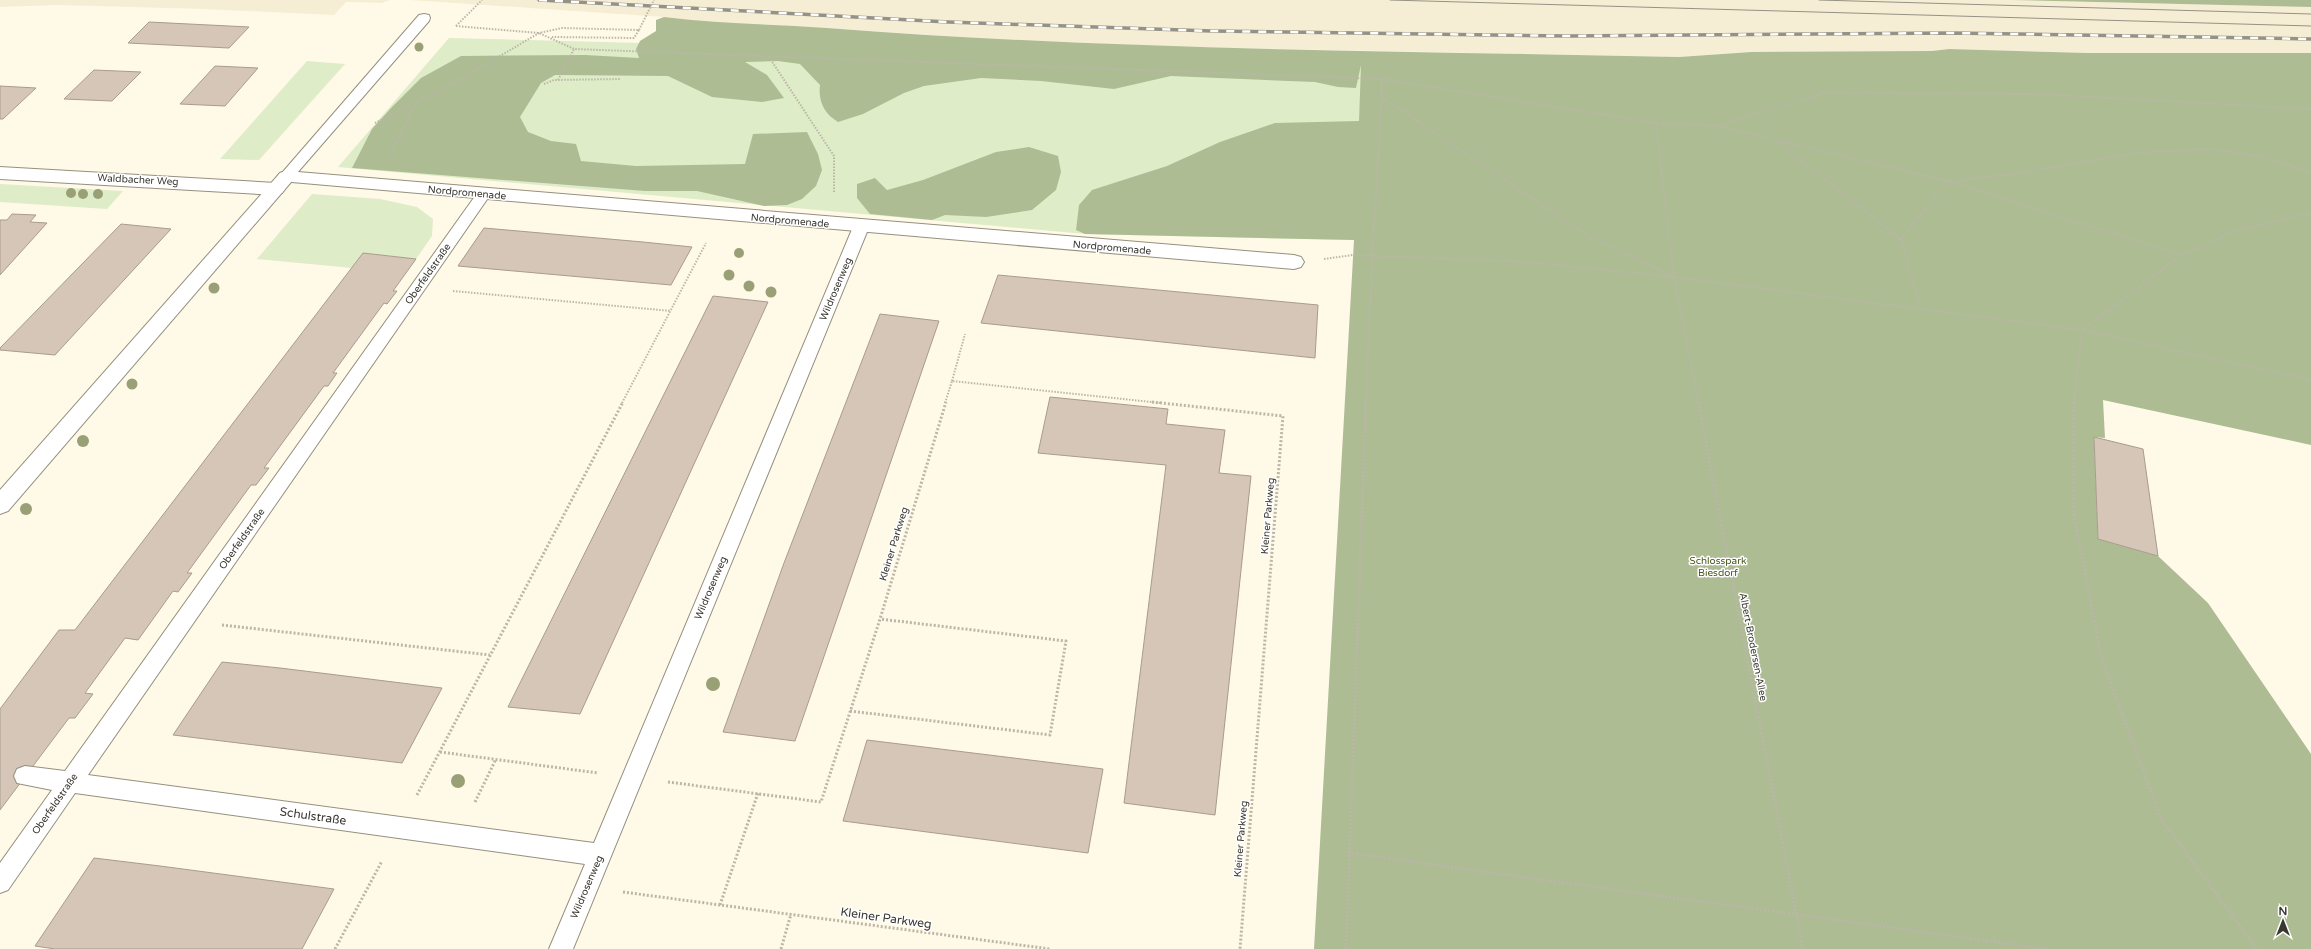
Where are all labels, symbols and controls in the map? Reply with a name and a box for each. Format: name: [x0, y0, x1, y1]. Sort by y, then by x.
street label: Waldbacher Weg: [97, 172, 179, 188]
street label: Nordpromenade: [427, 184, 507, 202]
street label: Nordpromenade: [750, 212, 830, 230]
street label: Nordpromenade: [1072, 239, 1152, 257]
street label: Oberfeldstraße: [403, 241, 454, 307]
street label: Wildrosenweg: [817, 256, 855, 322]
street label: Kleiner Parkweg: [1259, 477, 1277, 555]
street label: Oberfeldstraße: [217, 506, 268, 572]
street label: Kleiner Parkweg: [877, 506, 911, 582]
street label: Wildrosenweg: [692, 555, 730, 621]
park label: Schlosspark Biesdorf: [1690, 555, 1747, 579]
street label: Albert-Brodersen-Allee: [1737, 592, 1769, 703]
street label: Oberfeldstraße: [30, 771, 81, 837]
street label: Kleiner Parkweg: [1232, 800, 1250, 878]
street label: Schulstraße: [279, 804, 347, 828]
street label: Wildrosenweg: [568, 854, 606, 920]
north arrow: [2263, 901, 2303, 941]
street label: Kleiner Parkweg: [839, 905, 933, 931]
text: N: [2279, 905, 2287, 918]

